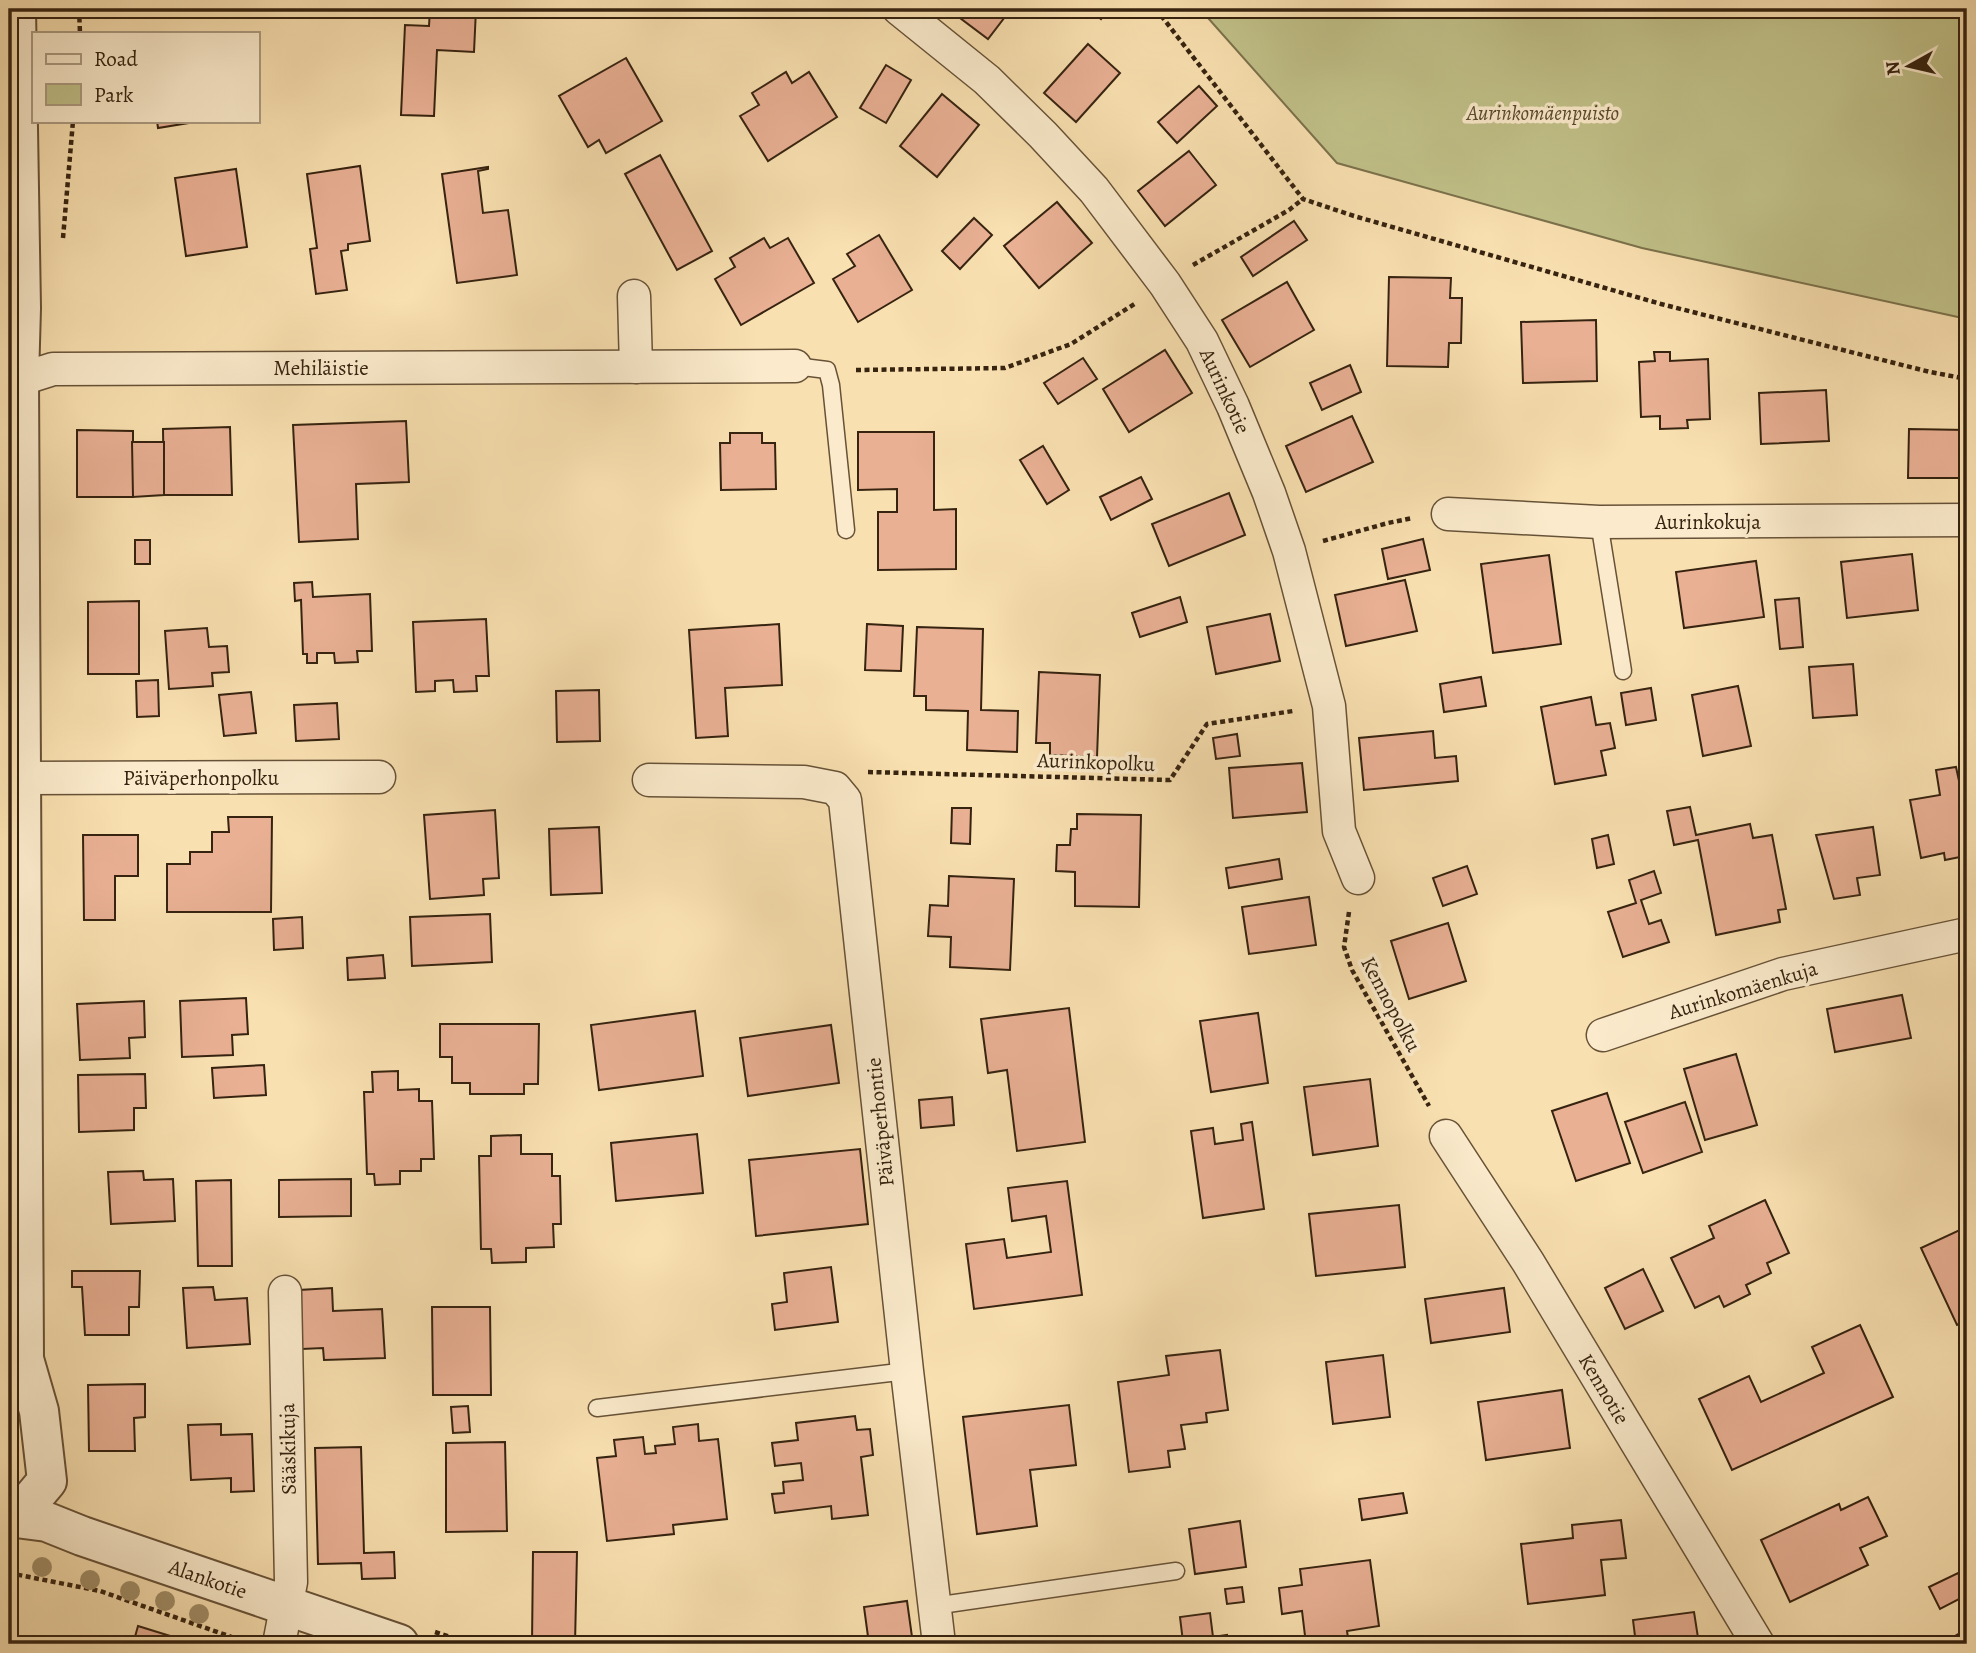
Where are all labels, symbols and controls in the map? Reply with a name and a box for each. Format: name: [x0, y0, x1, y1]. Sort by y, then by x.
legend: [32, 32, 259, 122]
north arrow: [1874, 32, 1944, 102]
text: Road: [94, 45, 138, 73]
text: N: [1879, 59, 1907, 77]
text: Park: [94, 81, 134, 109]
park label: Aurinkomäenpuisto: [1466, 99, 1619, 127]
street label: Aurinkotie: [1193, 343, 1257, 438]
street label: Mehiläistie: [273, 354, 369, 382]
street label: Aurinkokuja: [1654, 508, 1761, 536]
street label: Aurinkopolku: [1036, 746, 1156, 778]
street label: Päiväperhonpolku: [123, 764, 280, 792]
street label: Kennopolku: [1354, 952, 1428, 1057]
street label: Aurinkomäenkuja: [1664, 954, 1821, 1026]
street label: Päiväperhontie: [859, 1056, 901, 1188]
street label: Kennotie: [1572, 1348, 1636, 1430]
street label: Sääskikuja: [273, 1403, 303, 1495]
street label: Alankotie: [164, 1552, 251, 1605]

